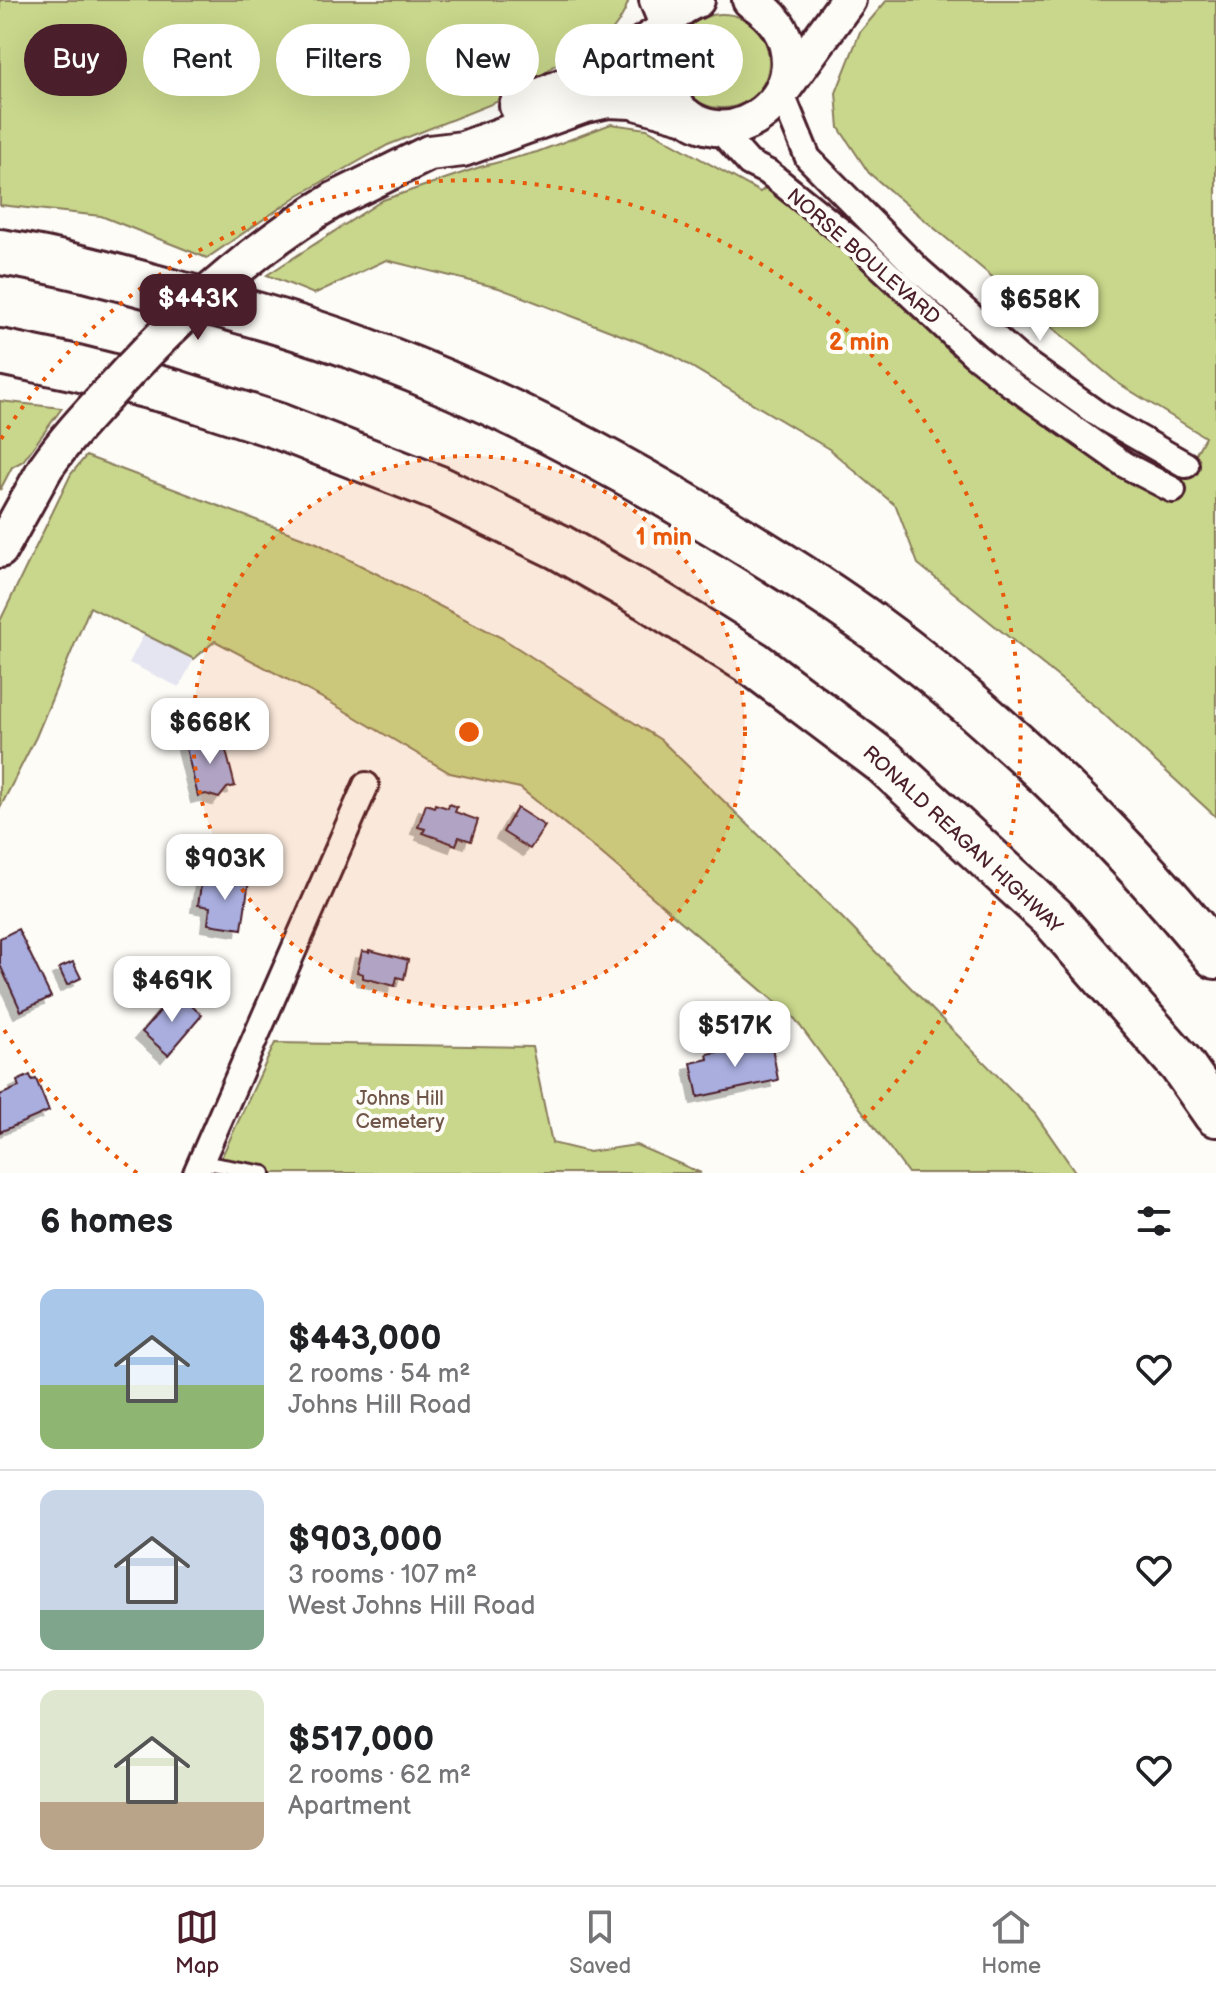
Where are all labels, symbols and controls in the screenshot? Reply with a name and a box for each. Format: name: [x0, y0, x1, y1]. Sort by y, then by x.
chip: Buy: [24, 24, 127, 96]
chip: Rent: [143, 24, 260, 96]
chip: Filters: [276, 24, 410, 96]
chip: New: [426, 24, 539, 96]
chip: Apartment: [555, 24, 743, 96]
street label: NORSE BOULEVARD: [782, 184, 945, 330]
pin: $443K: [142, 274, 254, 342]
pin: $658K: [984, 275, 1096, 343]
text: $443K: [158, 284, 238, 315]
text: $658K: [999, 285, 1081, 316]
text: 2 min: [829, 328, 889, 357]
text: 1 min: [636, 523, 692, 552]
pin: $668K: [154, 698, 266, 766]
text: $668K: [169, 708, 251, 739]
centre of rings: [455, 718, 483, 746]
street label: RONALD REAGAN HIGHWAY: [858, 741, 1067, 939]
pin: $903K: [169, 834, 281, 902]
text: $903K: [184, 844, 266, 875]
pin: $469K: [116, 956, 228, 1024]
text: $469K: [131, 966, 213, 997]
pin: $517K: [679, 1001, 791, 1069]
text: $517K: [697, 1011, 773, 1042]
park label: Johns Hill Cemetery: [355, 1087, 445, 1134]
icon: filters: [1132, 1199, 1176, 1243]
text: 6 homes: [40, 1201, 173, 1242]
text: $443,000: [288, 1318, 441, 1359]
icon: home: [104, 1321, 200, 1417]
icon: heart: [1132, 1347, 1176, 1391]
text: 2 rooms · 54 m²: [288, 1359, 471, 1390]
text: Johns Hill Road: [288, 1390, 471, 1421]
text: $903,000: [288, 1519, 442, 1560]
icon: home: [104, 1522, 200, 1618]
icon: heart: [1132, 1548, 1176, 1592]
text: 3 rooms · 107 m²: [288, 1560, 477, 1591]
text: West Johns Hill Road: [288, 1591, 535, 1622]
text: $517,000: [288, 1719, 434, 1760]
icon: home: [104, 1722, 200, 1818]
icon: heart: [1132, 1748, 1176, 1792]
text: 2 rooms · 62 m²: [288, 1760, 471, 1791]
text: Apartment: [288, 1791, 411, 1822]
tab: Map: [175, 1905, 219, 1980]
tab: Saved: [569, 1905, 631, 1980]
tab: Home: [981, 1905, 1041, 1980]

